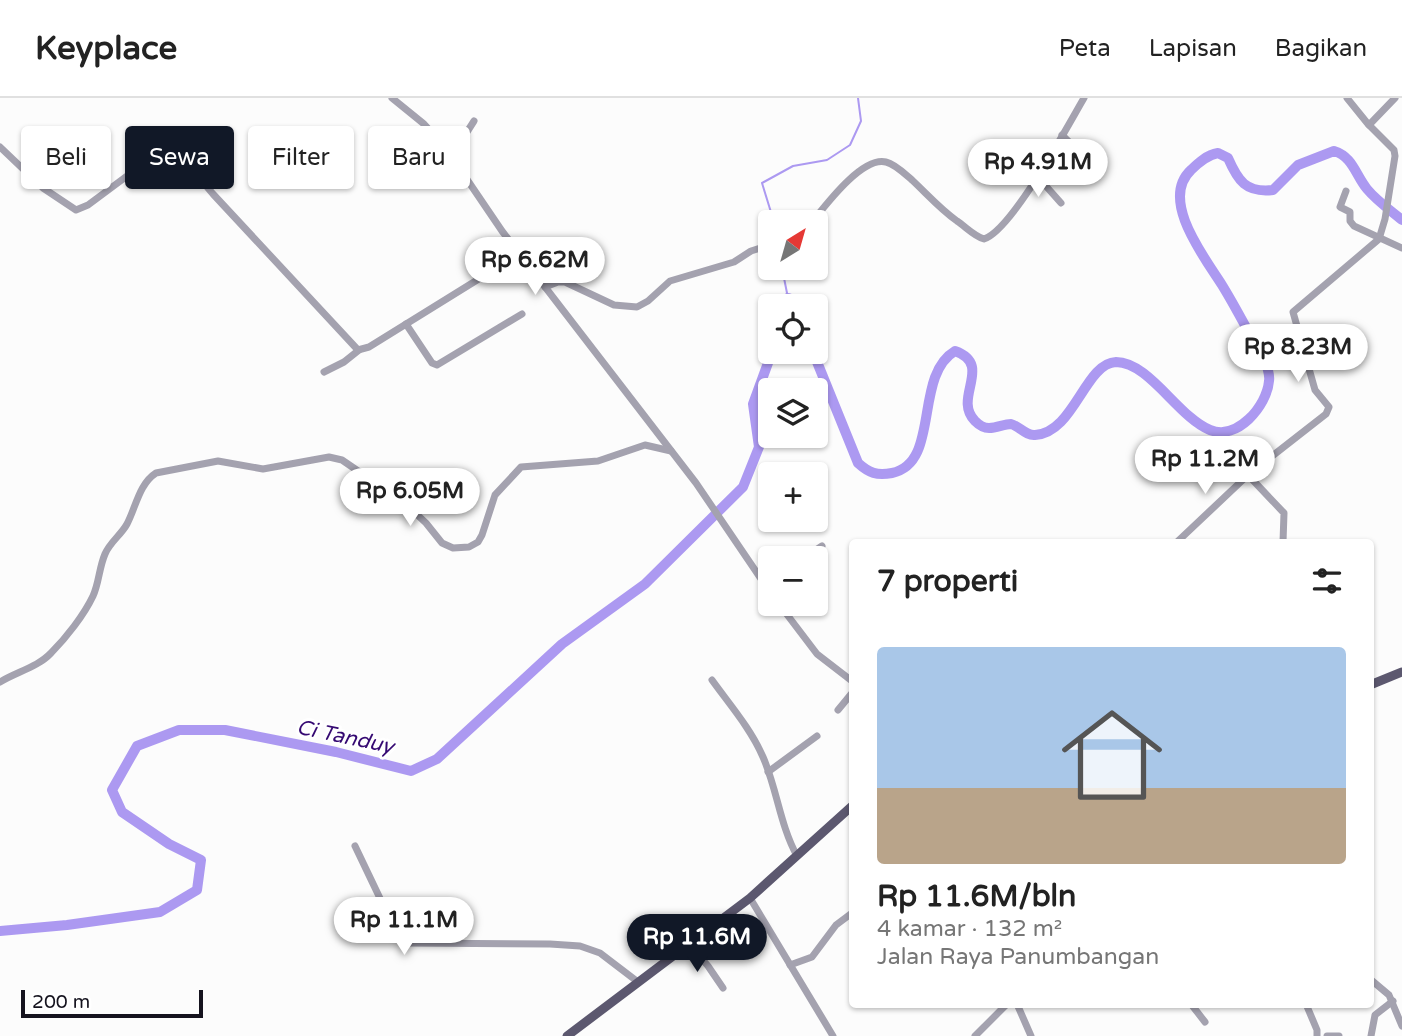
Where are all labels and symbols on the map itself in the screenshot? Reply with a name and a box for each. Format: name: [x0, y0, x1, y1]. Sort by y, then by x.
pin: Rp 4.91M: [966, 140, 1110, 199]
north arrow: [758, 210, 828, 280]
pin: Rp 6.62M: [463, 238, 607, 297]
pin: Rp 8.23M: [1226, 324, 1370, 384]
pin: Rp 11.2M: [1133, 436, 1277, 496]
pin: Rp 6.05M: [338, 468, 482, 528]
water label: Ci Tanduy: [294, 715, 398, 760]
pin: Rp 11.1M: [332, 898, 476, 957]
pin: Rp 11.6M: [625, 914, 769, 974]
scale bar: [21, 987, 203, 1019]

